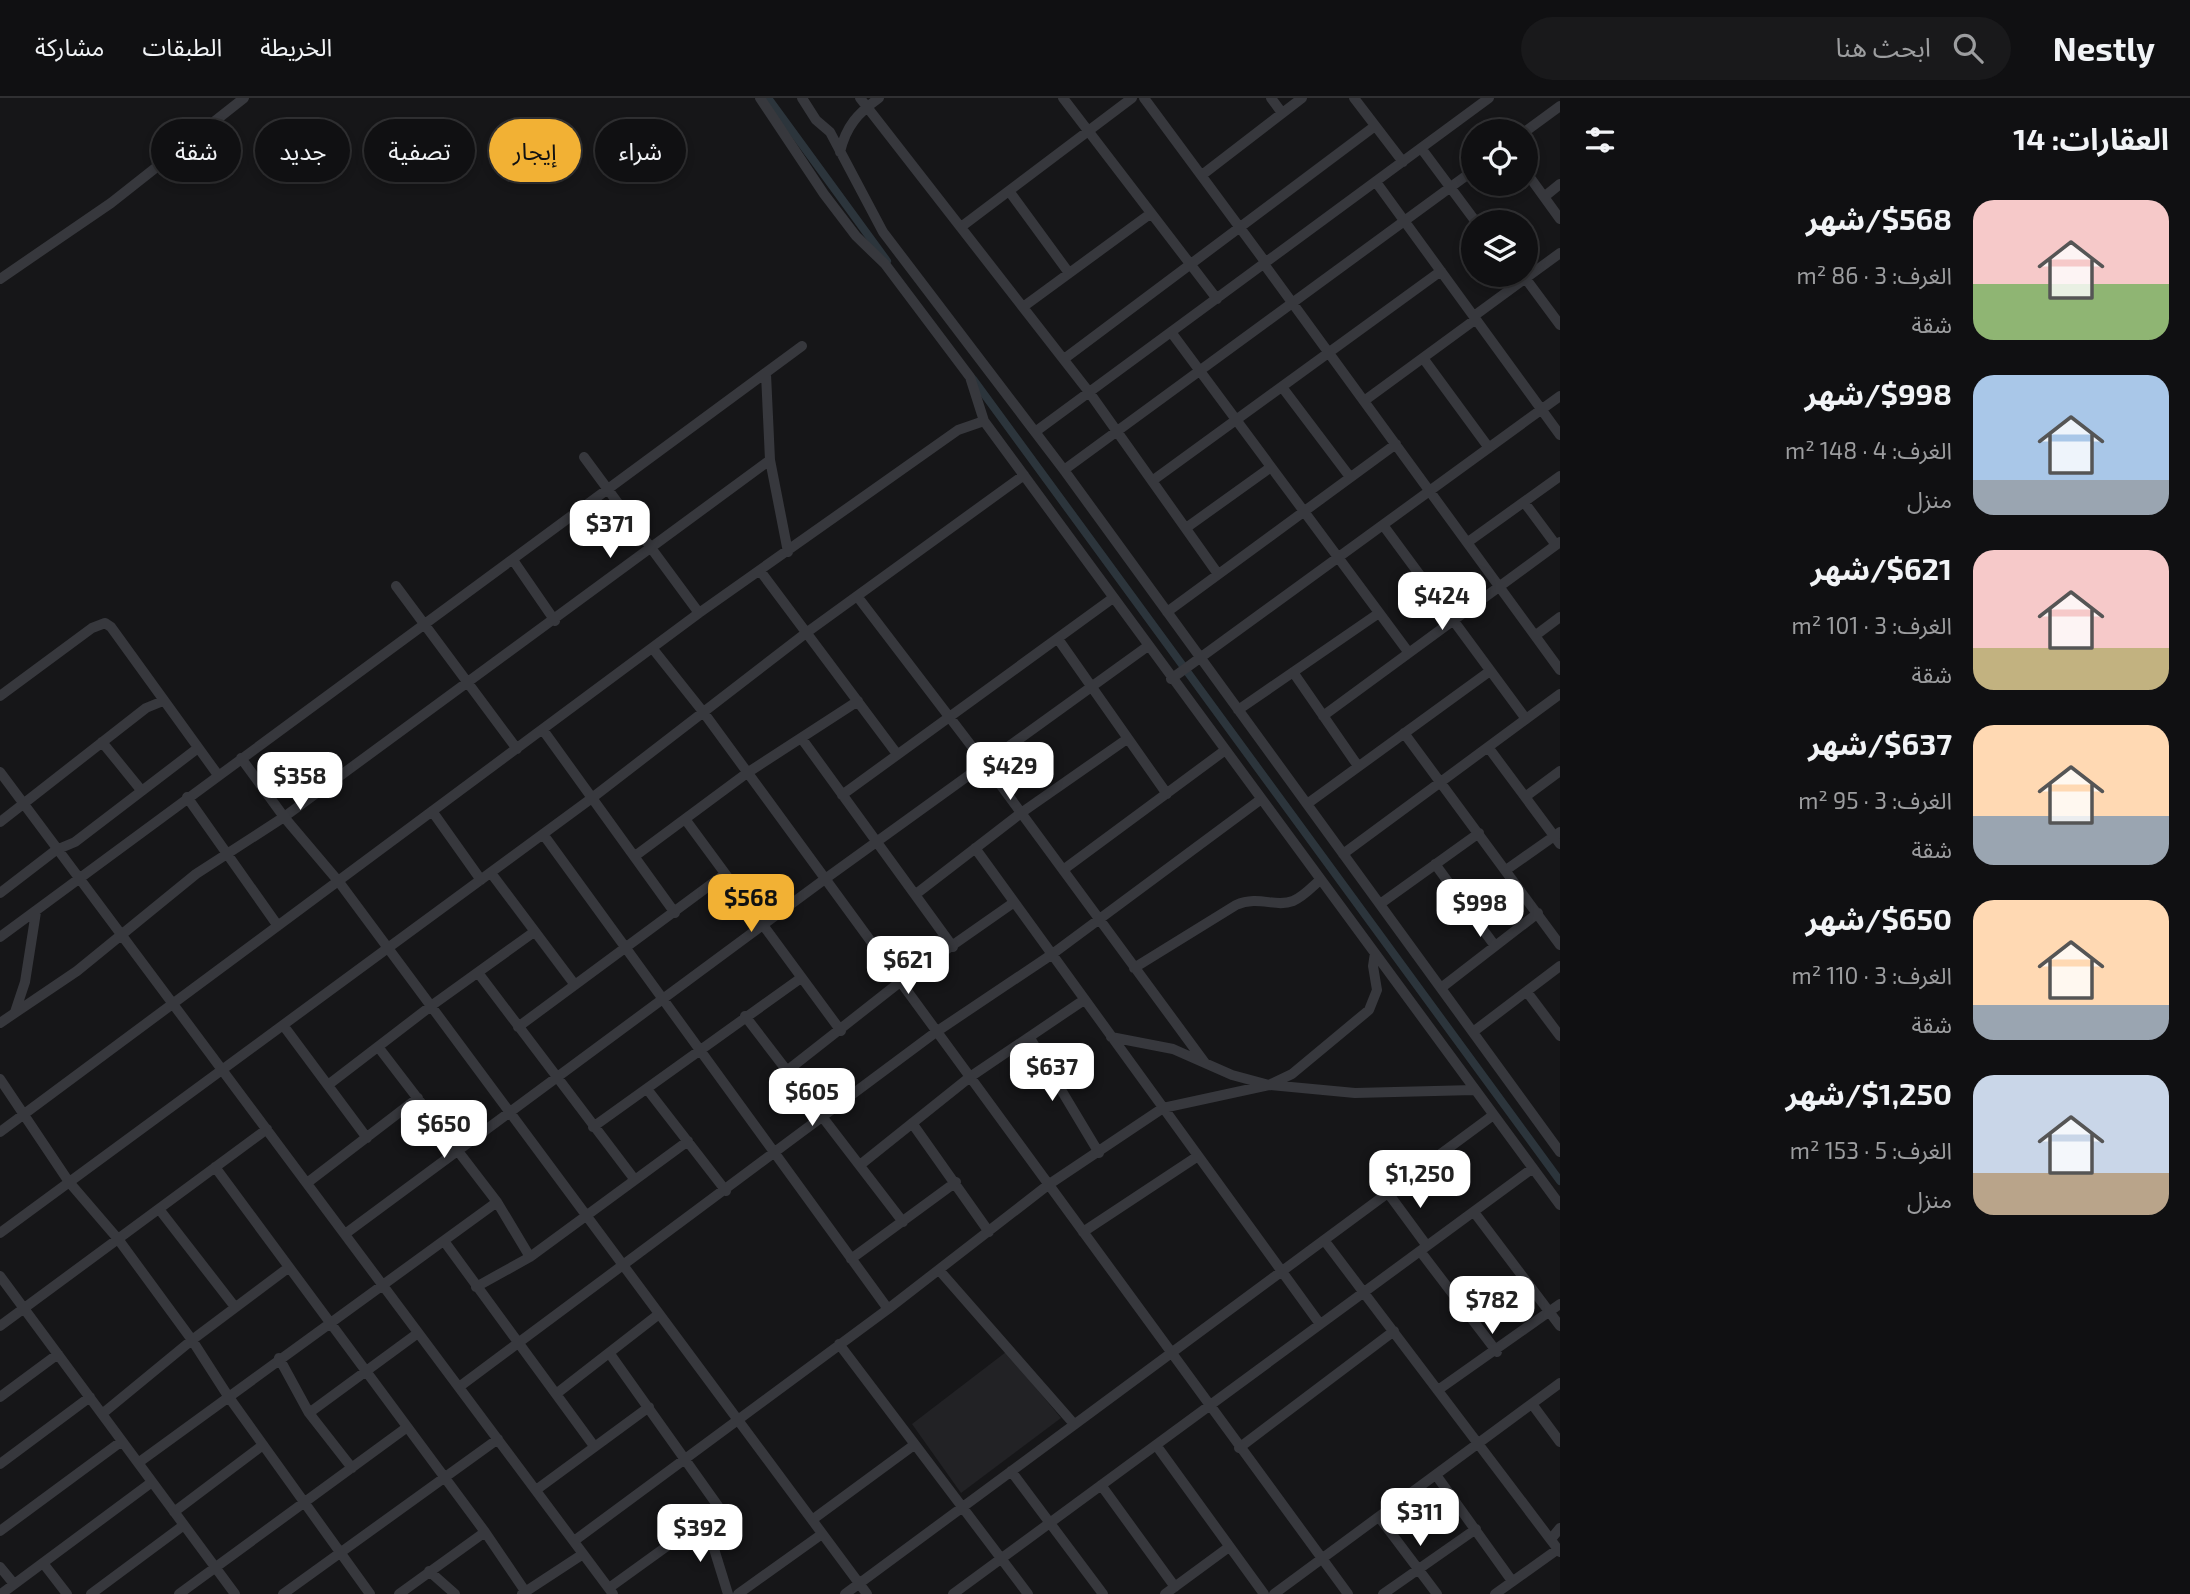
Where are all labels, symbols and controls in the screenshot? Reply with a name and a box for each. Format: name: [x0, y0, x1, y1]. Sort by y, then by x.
search box: [1521, 17, 2011, 80]
text: Nestly: [2053, 28, 2155, 68]
icon: search: [1949, 29, 1987, 67]
text: ابحث هنا: [1835, 31, 1931, 62]
text: مشاركة: [35, 32, 104, 61]
text: الطبقات: [142, 32, 222, 61]
text: الخريطة: [260, 32, 332, 61]
chip: شقة: [151, 119, 241, 182]
chip: جديد: [255, 119, 350, 182]
chip: تصفية: [364, 119, 475, 182]
chip: إيجار: [489, 119, 581, 182]
chip: شراء: [595, 119, 686, 182]
map controls: [1461, 119, 1538, 287]
button: locate: [1461, 119, 1538, 196]
text: العقارات: 14: [2013, 120, 2169, 156]
icon: filters: [1581, 121, 1619, 159]
text: $568/شهر: [1806, 200, 1952, 236]
button: layers: [1461, 210, 1538, 287]
icon: home: [2029, 228, 2113, 312]
text: الغرف: 3 · 86 m²: [1797, 261, 1952, 289]
text: شقة: [1911, 310, 1952, 338]
text: $998/شهر: [1805, 375, 1952, 411]
icon: home: [2029, 403, 2113, 487]
text: الغرف: 4 · 148 m²: [1785, 436, 1952, 464]
text: منزل: [1907, 485, 1952, 513]
pin: $371: [569, 500, 651, 560]
text: $371: [586, 509, 634, 537]
text: $621/شهر: [1811, 550, 1952, 586]
pin: $424: [1401, 573, 1483, 632]
icon: home: [2029, 578, 2113, 662]
text: $424: [1414, 581, 1470, 609]
text: الغرف: 3 · 101 m²: [1791, 611, 1952, 639]
text: شقة: [1911, 660, 1952, 688]
text: $637/شهر: [1808, 725, 1952, 761]
pin: $429: [969, 742, 1051, 802]
text: $429: [983, 751, 1037, 779]
pin: $358: [259, 752, 341, 812]
icon: home: [2029, 753, 2113, 837]
text: $358: [273, 761, 327, 789]
text: الغرف: 3 · 95 m²: [1798, 786, 1952, 814]
text: شقة: [1911, 835, 1952, 863]
pin: $568: [710, 874, 792, 934]
pin: $998: [1439, 880, 1521, 939]
text: $568: [724, 883, 778, 911]
text: $998: [1453, 888, 1507, 916]
text: $650/شهر: [1806, 900, 1952, 936]
icon: home: [2029, 928, 2113, 1012]
pin: $621: [867, 936, 949, 996]
text: $621: [883, 945, 933, 973]
text: الغرف: 3 · 110 m²: [1791, 961, 1952, 989]
text: شقة: [1911, 1010, 1952, 1038]
pin: $637: [1011, 1044, 1093, 1103]
text: $637: [1026, 1052, 1078, 1080]
pin: $605: [771, 1068, 853, 1128]
text: $1,250/شهر: [1786, 1075, 1952, 1111]
text: $605: [785, 1077, 839, 1105]
pin: $650: [403, 1100, 485, 1160]
icon: home: [2029, 1103, 2113, 1187]
text: $650: [417, 1109, 471, 1137]
text: الغرف: 5 · 153 m²: [1790, 1136, 1952, 1164]
pin: $1,250: [1363, 1150, 1477, 1210]
text: $1,250: [1385, 1159, 1455, 1187]
text: منزل: [1907, 1185, 1952, 1213]
pin: $782: [1451, 1276, 1533, 1336]
text: $782: [1465, 1285, 1519, 1313]
pin: $311: [1379, 1488, 1461, 1548]
text: $311: [1397, 1497, 1443, 1525]
pin: $392: [659, 1504, 741, 1564]
text: $392: [673, 1513, 727, 1541]

